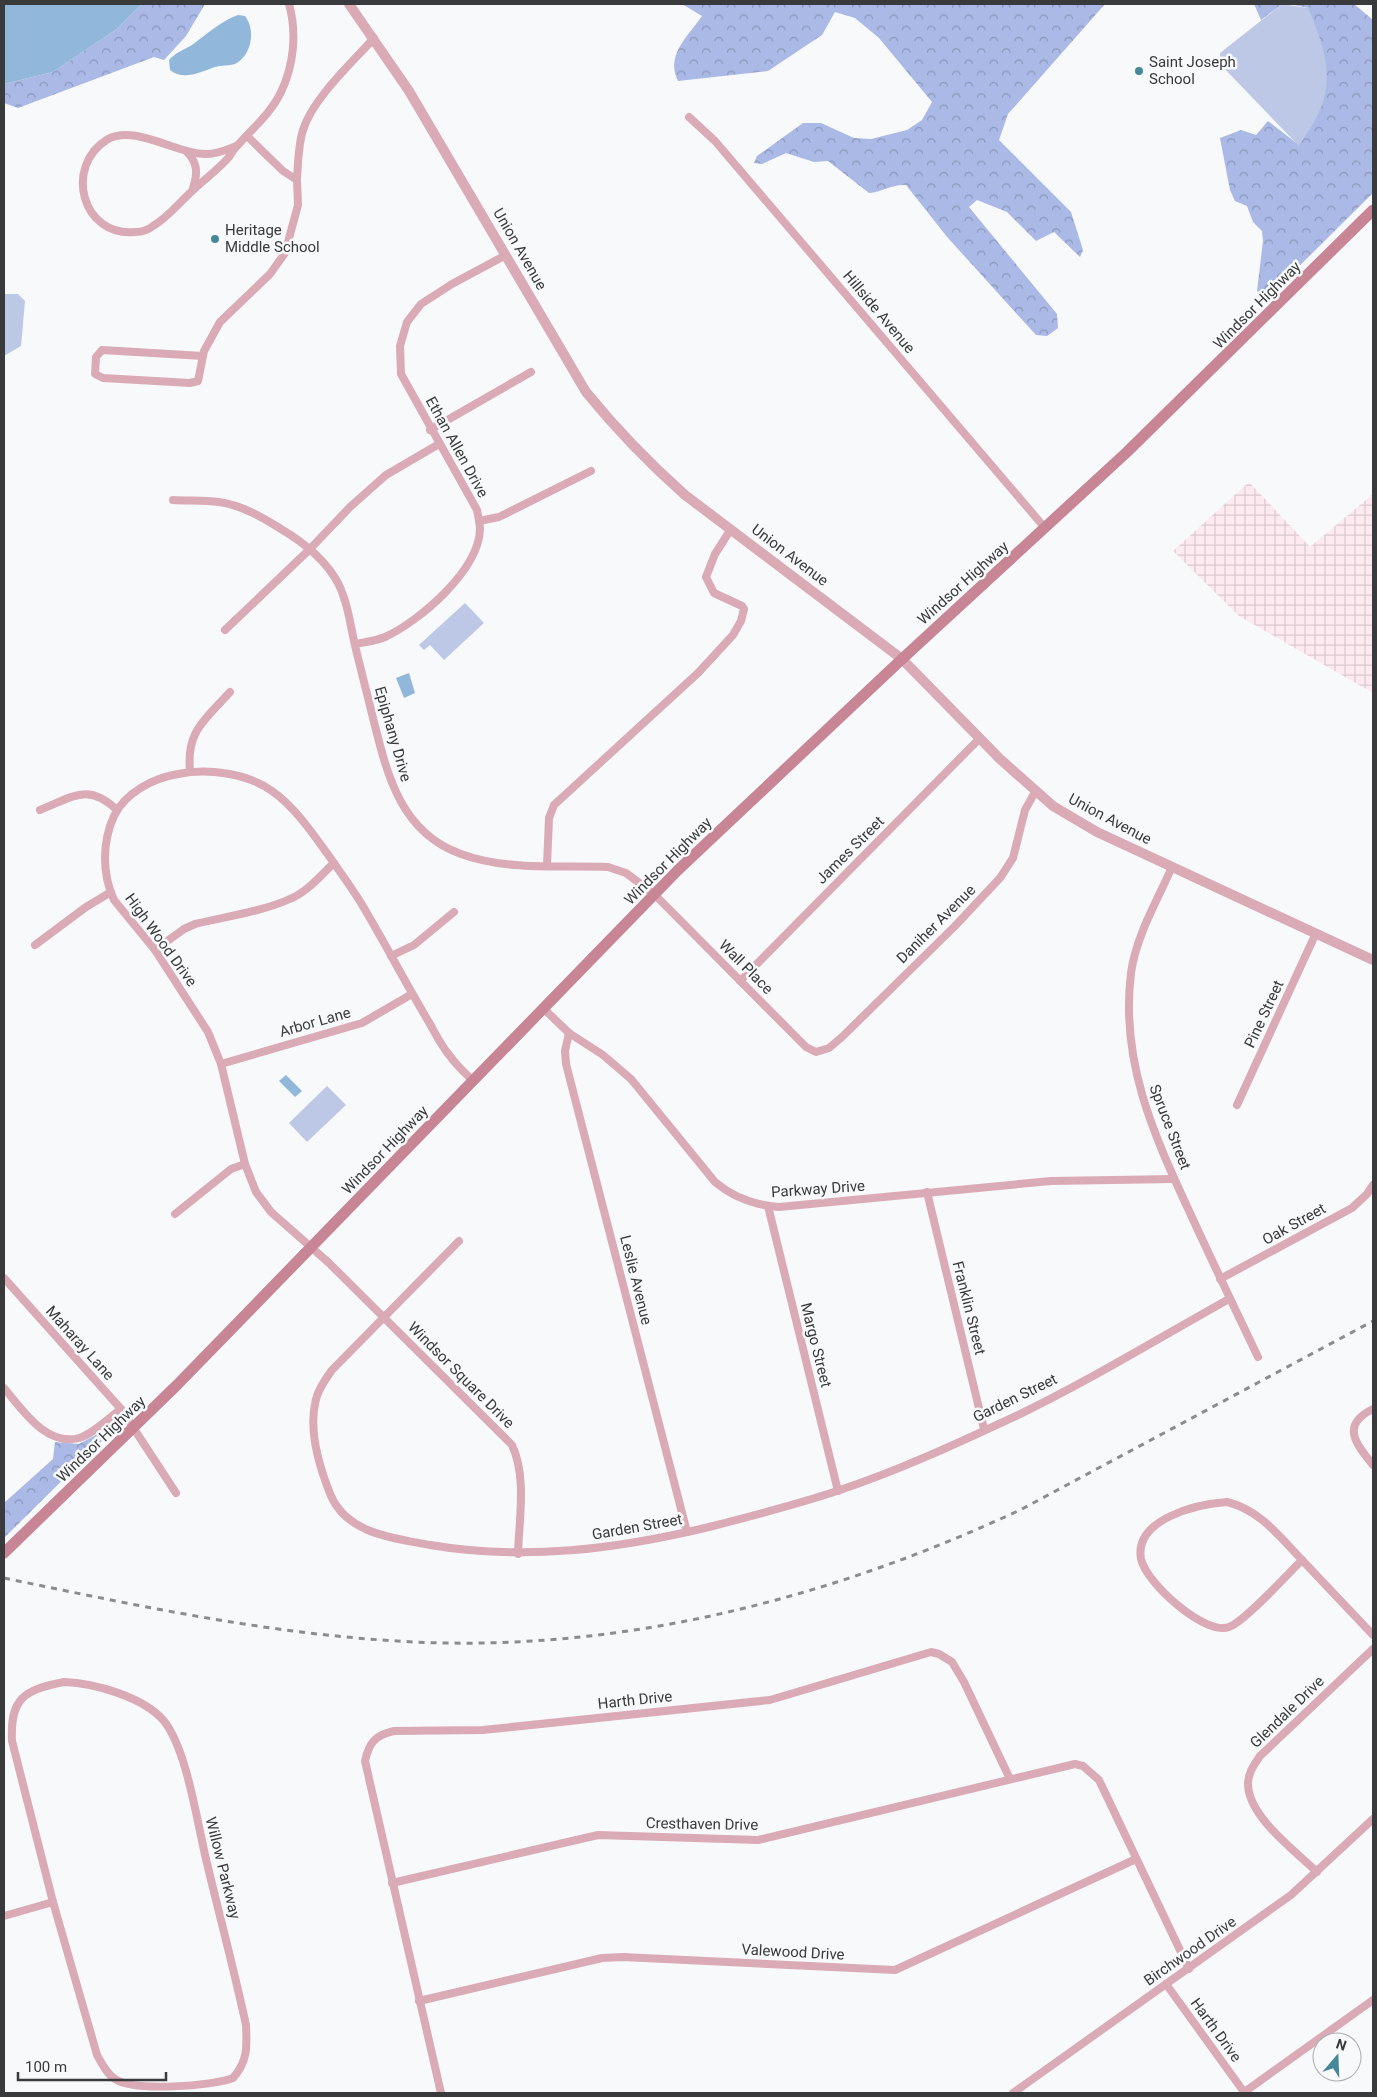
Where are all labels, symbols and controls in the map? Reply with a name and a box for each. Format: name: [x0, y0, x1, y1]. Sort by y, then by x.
place label: Saint Joseph School: [1149, 53, 1236, 88]
marker: Saint Joseph School: [1133, 65, 1145, 77]
street label: Union Avenue: [489, 205, 551, 293]
place label: Heritage Middle School: [225, 221, 320, 256]
marker: Heritage Middle School: [209, 233, 221, 245]
street label: Windsor Highway: [1210, 258, 1304, 352]
street label: Hillside Avenue: [839, 267, 919, 357]
street label: Ethan Allen Drive: [422, 393, 492, 501]
street label: Union Avenue: [748, 520, 832, 590]
street label: Windsor Highway: [914, 537, 1012, 629]
street label: Epiphany Drive: [371, 684, 415, 784]
street label: Union Avenue: [1065, 790, 1155, 848]
street label: James Street: [812, 812, 888, 888]
street label: Windsor Highway: [621, 814, 715, 908]
street label: Daniher Avenue: [893, 881, 979, 967]
street label: High Wood Drive: [121, 890, 201, 990]
street label: Wall Place: [715, 936, 777, 998]
street label: Pine Street: [1240, 977, 1288, 1051]
street label: Arbor Lane: [277, 1003, 353, 1041]
street label: Spruce Street: [1146, 1082, 1195, 1172]
street label: Windsor Highway: [338, 1102, 432, 1198]
street label: Parkway Drive: [770, 1177, 866, 1201]
street label: Oak Street: [1259, 1199, 1329, 1249]
street label: Leslie Avenue: [616, 1233, 656, 1327]
street label: Franklin Street: [949, 1259, 989, 1357]
street label: Margo Street: [797, 1301, 835, 1389]
street label: Maharay Lane: [42, 1302, 118, 1384]
street label: Windsor Square Drive: [404, 1318, 518, 1432]
street label: Garden Street: [970, 1370, 1060, 1426]
street label: Windsor Highway: [53, 1392, 149, 1486]
street label: Garden Street: [590, 1510, 684, 1544]
street label: Glendale Drive: [1246, 1672, 1328, 1752]
street label: Harth Drive: [597, 1687, 673, 1713]
street label: Cresthaven Drive: [646, 1814, 758, 1834]
street label: Willow Parkway: [202, 1815, 244, 1921]
street label: Birchwood Drive: [1140, 1913, 1240, 1989]
street label: Valewood Drive: [741, 1940, 845, 1964]
street label: Harth Drive: [1187, 1994, 1245, 2066]
north arrow: [1312, 2032, 1362, 2082]
text: N: [1334, 2036, 1349, 2054]
scale bar: [18, 2050, 165, 2082]
text: 100 m: [25, 2058, 67, 2076]

